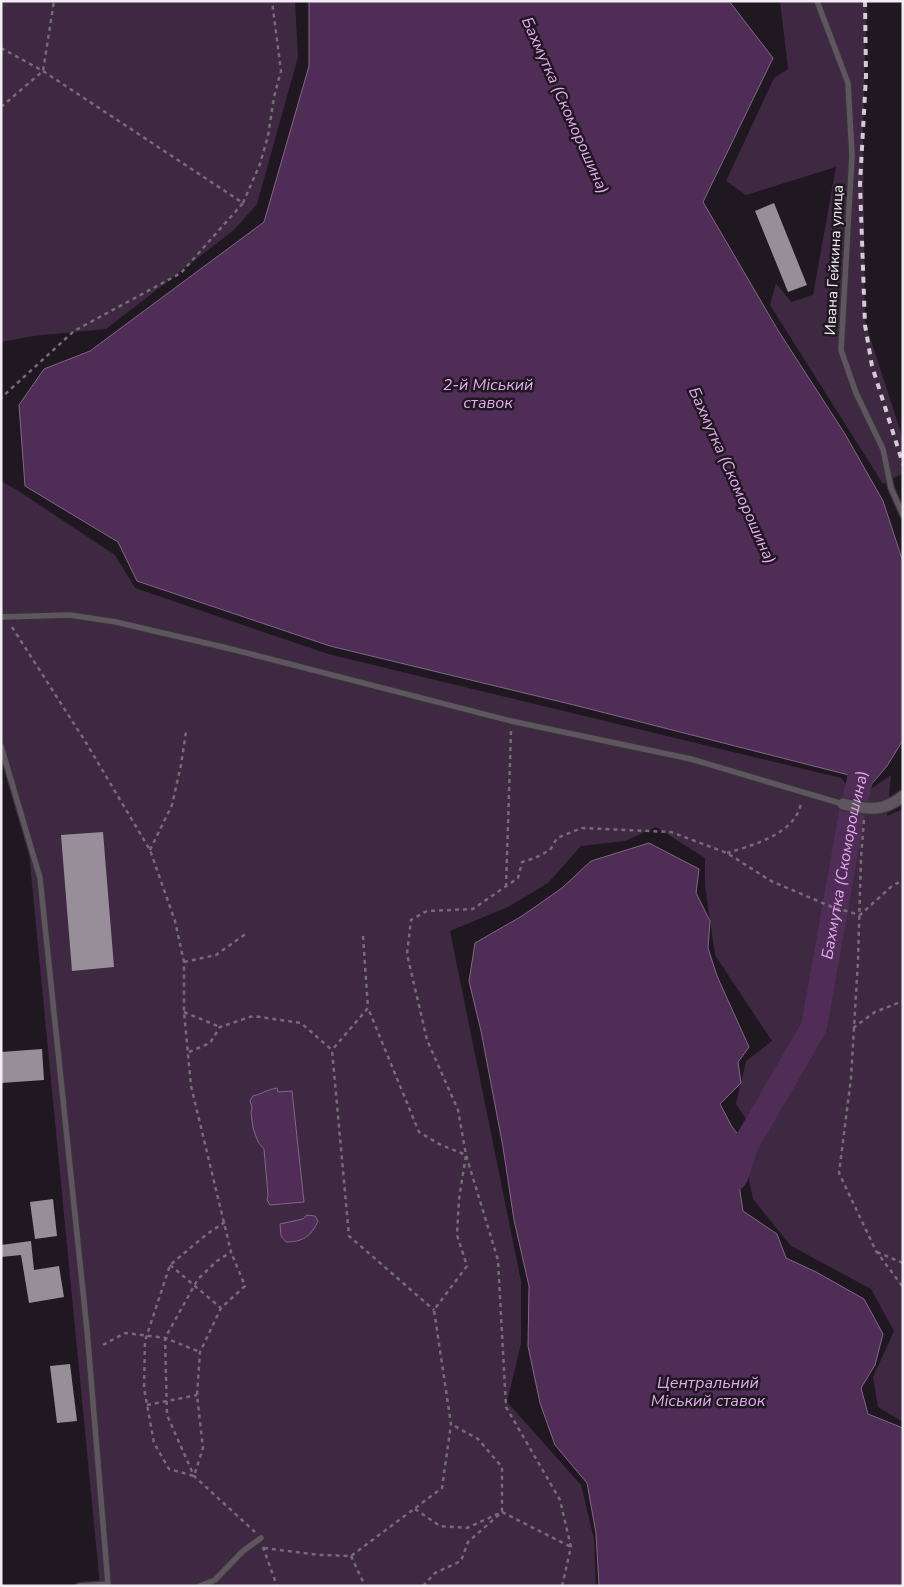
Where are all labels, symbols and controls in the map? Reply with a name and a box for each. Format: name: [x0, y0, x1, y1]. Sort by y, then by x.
water label: Бахмутка (Скоморошина): [516, 13, 614, 197]
street label: Ивана Гейкина улица: [820, 184, 848, 336]
water label: 2-й Міський ставок: [443, 374, 533, 414]
water label: Бахмутка (Скоморошина): [683, 383, 781, 567]
water label: Бахмутка (Скоморошина): [816, 770, 872, 961]
water label: Центральний Міський ставок: [651, 1372, 766, 1412]

